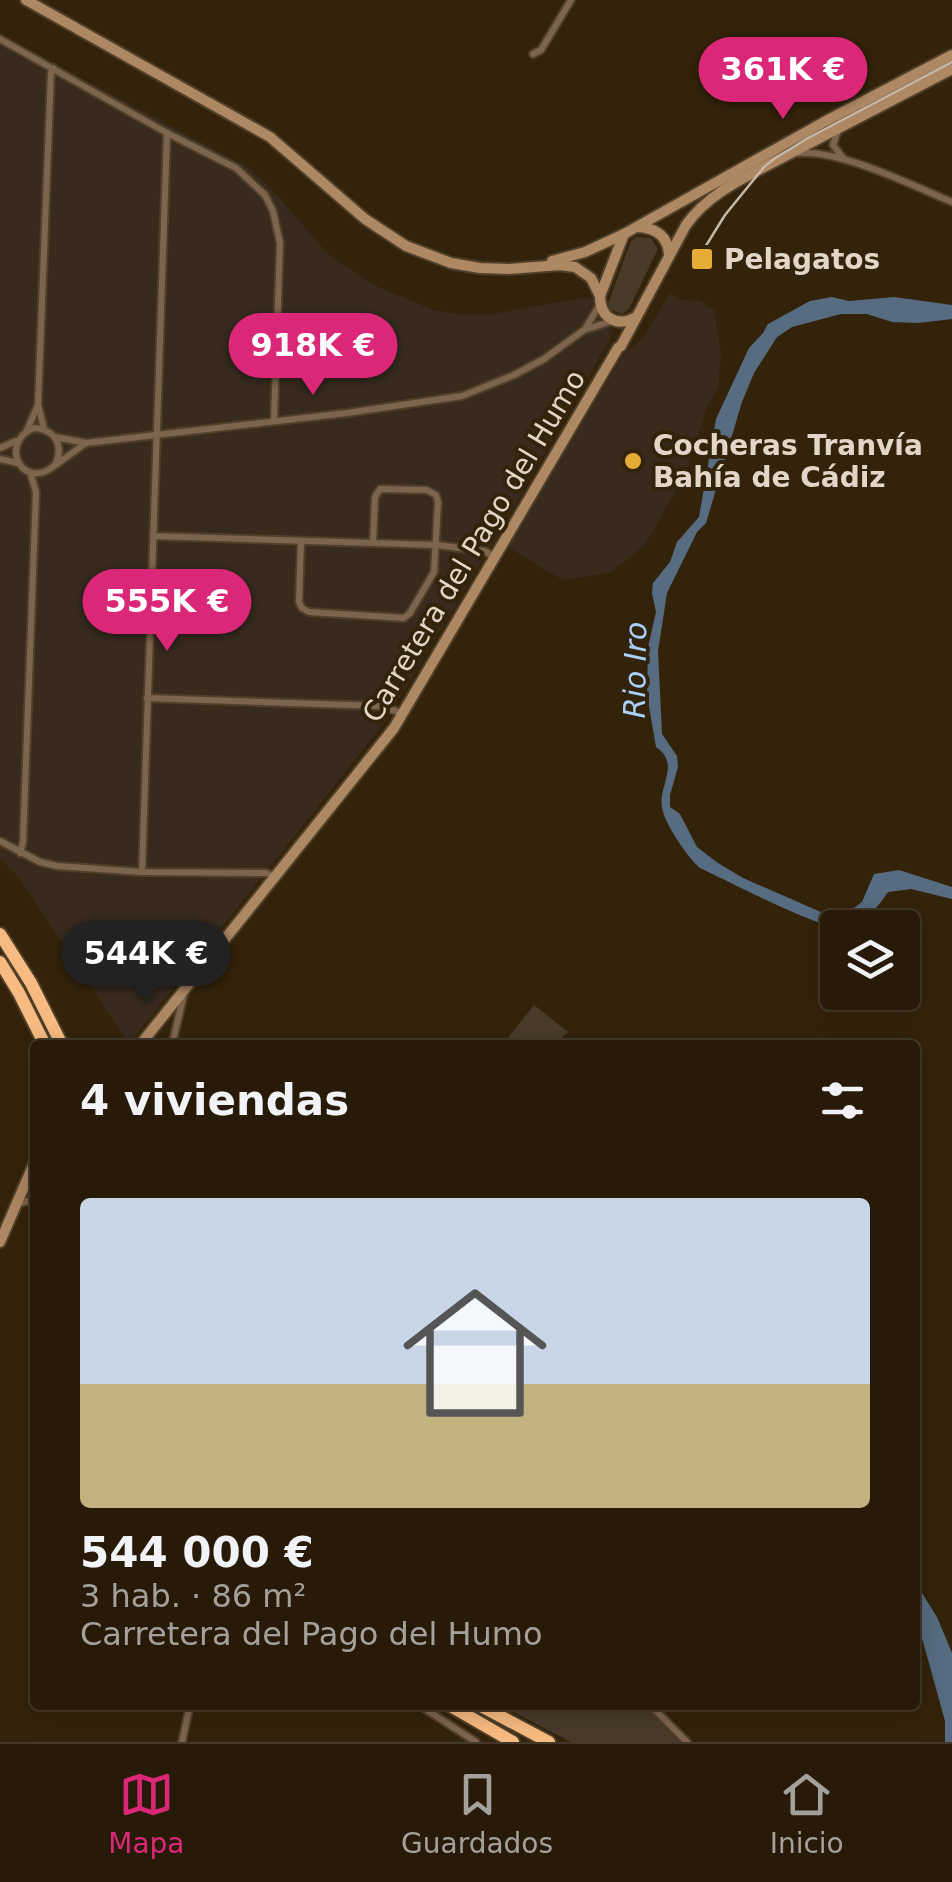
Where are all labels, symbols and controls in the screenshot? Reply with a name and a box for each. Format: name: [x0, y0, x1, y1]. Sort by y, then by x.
pin: 361K €: [702, 37, 864, 122]
text: 361K €: [721, 50, 846, 88]
place label: Pelagatos: [724, 243, 880, 276]
marker: Pelagatos: [689, 246, 715, 272]
pin: 918K €: [232, 313, 394, 398]
text: 918K €: [251, 326, 376, 364]
street label: Carretera del Pago del Humo: [356, 364, 592, 728]
place label: Cocheras Tranvía Bahía de Cádiz: [653, 429, 923, 494]
marker: Cocheras Tranvía Bahía de Cádiz: [622, 450, 644, 472]
pin: 555K €: [86, 569, 248, 654]
text: 555K €: [105, 582, 230, 620]
water label: Rio Iro: [617, 621, 653, 719]
map controls: [820, 910, 920, 1010]
button: layers: [820, 910, 920, 1010]
pin: 544K €: [65, 921, 227, 1006]
text: 544K €: [84, 934, 209, 972]
icon: filters: [815, 1073, 870, 1128]
text: 4 viviendas: [80, 1076, 349, 1125]
icon: home: [385, 1263, 565, 1443]
text: 544 000 €: [80, 1528, 314, 1577]
text: 3 hab. · 86 m²: [80, 1577, 306, 1615]
text: Carretera del Pago del Humo: [80, 1615, 543, 1653]
tab: Mapa: [108, 1767, 185, 1860]
tab: Guardados: [401, 1767, 553, 1860]
tab: Inicio: [770, 1767, 844, 1860]

